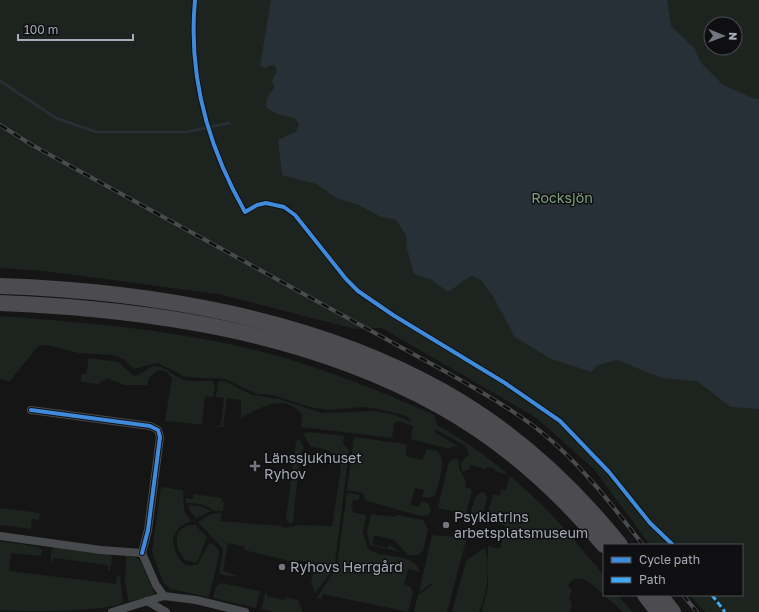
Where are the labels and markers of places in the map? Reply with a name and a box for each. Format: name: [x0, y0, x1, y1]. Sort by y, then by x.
place label: Länssjukhuset Ryhov: [264, 449, 362, 482]
marker: Länssjukhuset Ryhov: [249, 460, 261, 472]
place label: Psykiatrins arbetsplatsmuseum: [454, 508, 588, 541]
marker: Psykiatrins arbetsplatsmuseum: [441, 520, 451, 530]
place label: Ryhovs Herrgård: [290, 558, 403, 575]
marker: Ryhovs Herrgård: [277, 562, 287, 572]

